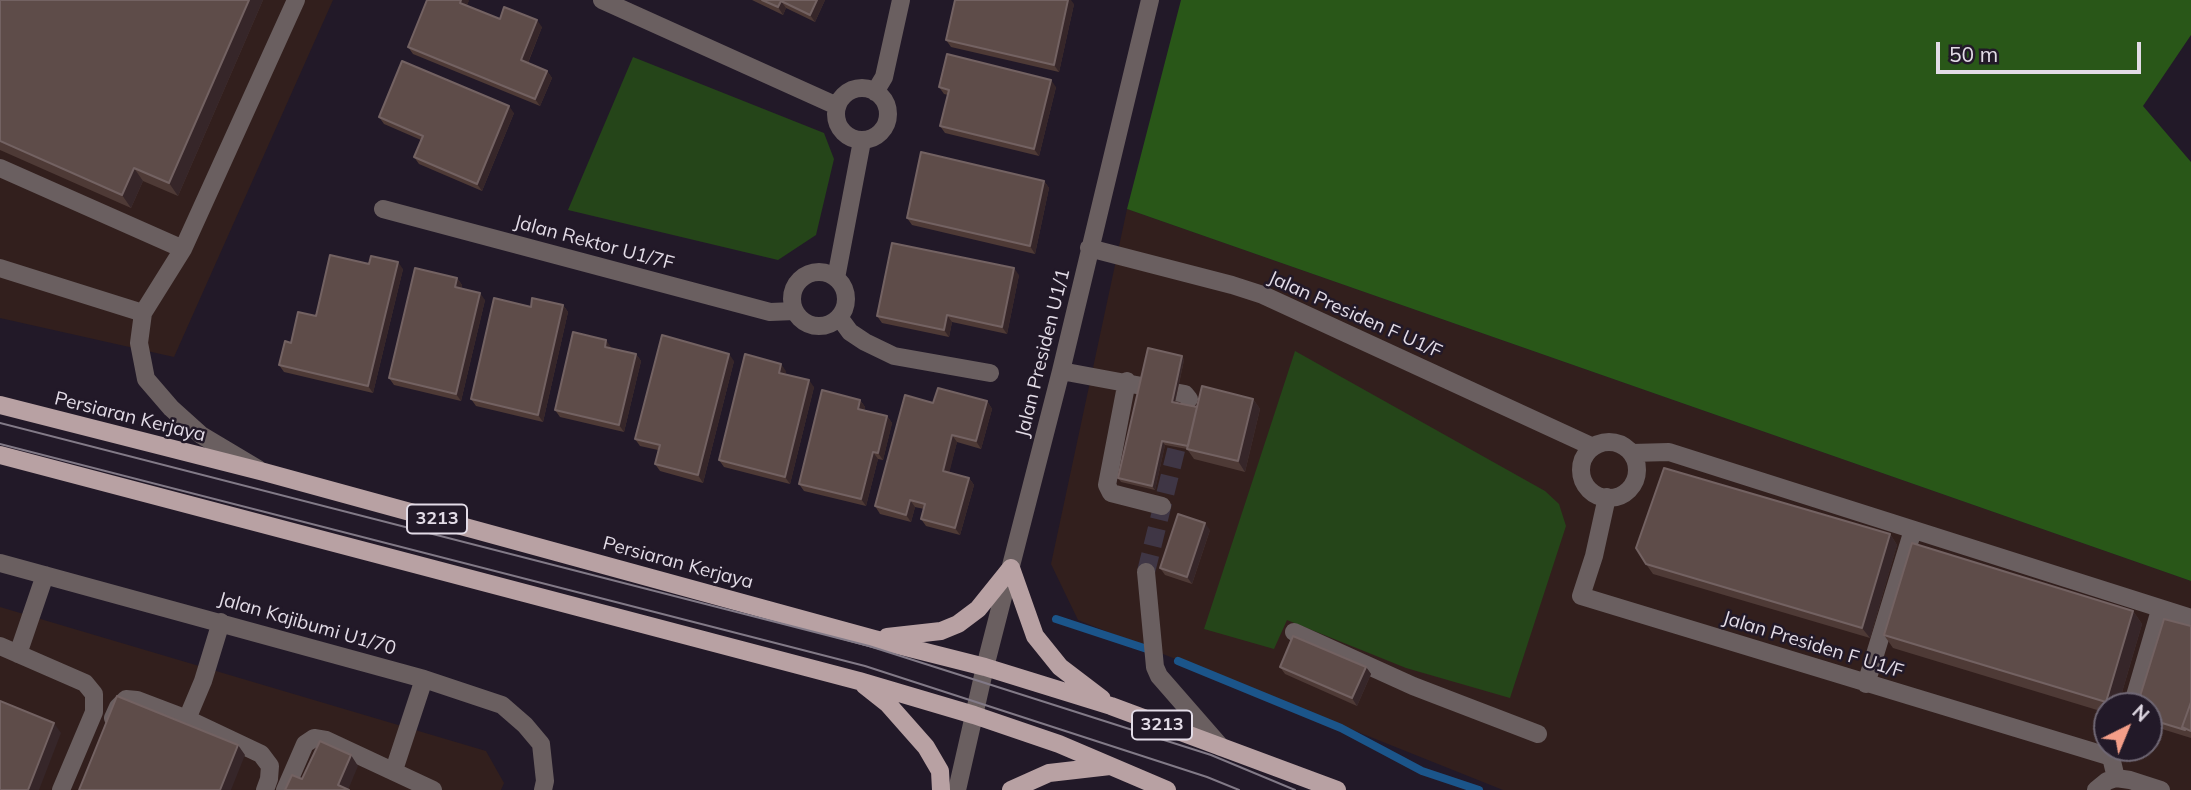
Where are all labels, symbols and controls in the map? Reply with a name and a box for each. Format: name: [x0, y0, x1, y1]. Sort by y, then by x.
scale bar: [1939, 28, 2144, 72]
text: 50 m: [1949, 41, 1998, 67]
street label: Jalan Rektor U1/7F: [512, 211, 676, 275]
street label: Jalan Presiden U1/1: [1011, 266, 1075, 440]
street label: Jalan Presiden F U1/F: [1265, 266, 1445, 364]
street label: Persiaran Kerjaya: [52, 387, 208, 447]
road number: 3213: [407, 504, 467, 534]
street label: Persiaran Kerjaya: [600, 532, 756, 594]
street label: Jalan Kajibumi U1/70: [215, 588, 399, 660]
street label: Jalan Presiden F U1/F: [1720, 607, 1906, 683]
north arrow: [2093, 692, 2163, 762]
text: N: [2128, 699, 2154, 727]
road number: 3213: [1132, 710, 1192, 740]

